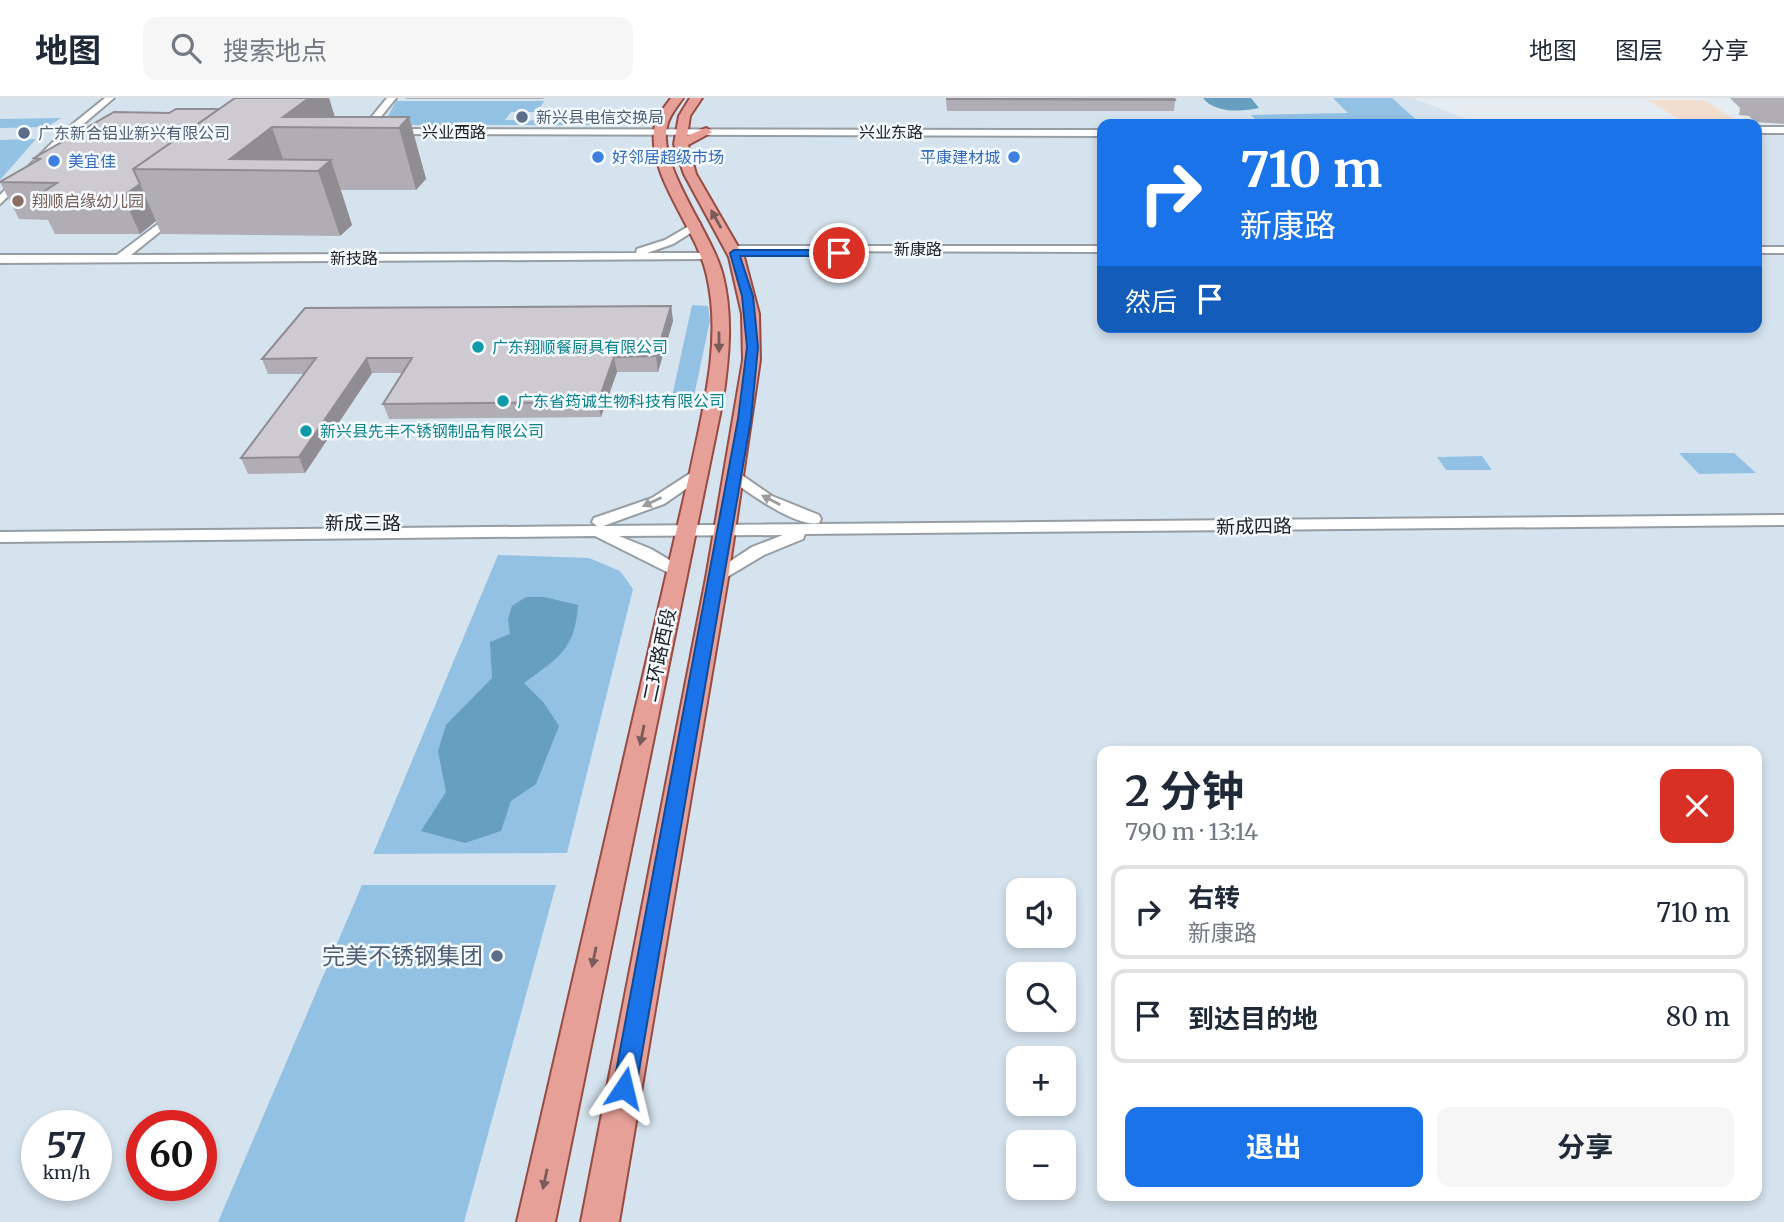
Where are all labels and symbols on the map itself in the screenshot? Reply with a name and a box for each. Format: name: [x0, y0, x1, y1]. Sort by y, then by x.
place label: 新兴县电信交换局: [536, 107, 664, 127]
marker: 新兴县电信交换局: [514, 109, 530, 125]
street label: 兴业西路: [422, 122, 486, 142]
street label: 兴业东路: [859, 122, 923, 142]
place label: 广东新合铝业新兴有限公司: [38, 123, 230, 143]
marker: 广东新合铝业新兴有限公司: [16, 125, 32, 141]
place label: 好邻居超级市场: [612, 147, 724, 167]
place label: 平康建材城: [920, 147, 1000, 167]
marker: 好邻居超级市场: [590, 149, 606, 165]
marker: 平康建材城: [1006, 149, 1022, 165]
place label: 美宜佳: [68, 151, 116, 171]
marker: 美宜佳: [46, 153, 62, 169]
place label: 翔顺启缘幼儿园: [32, 191, 144, 211]
marker: 翔顺启缘幼儿园: [10, 193, 26, 209]
one-way arrow: [710, 209, 722, 228]
pin: [809, 223, 869, 283]
street label: 新康路: [894, 239, 942, 259]
street label: 新技路: [330, 248, 378, 268]
one-way arrow: [713, 331, 725, 353]
place label: 广东翔顺餐厨具有限公司: [492, 337, 668, 357]
marker: 广东翔顺餐厨具有限公司: [470, 339, 486, 355]
place label: 广东省筠诚生物科技有限公司: [517, 391, 725, 411]
marker: 广东省筠诚生物科技有限公司: [495, 393, 511, 409]
place label: 新兴县先丰不锈钢制品有限公司: [320, 421, 544, 441]
marker: 新兴县先丰不锈钢制品有限公司: [298, 423, 314, 439]
one-way arrow: [761, 495, 781, 506]
one-way arrow: [642, 496, 662, 508]
street label: 新成三路: [325, 511, 401, 535]
street label: 新成四路: [1216, 513, 1292, 539]
street label: 二环路西段: [637, 606, 681, 704]
one-way arrow: [636, 724, 647, 746]
place label: 完美不锈钢集团: [322, 941, 483, 970]
one-way arrow: [588, 946, 599, 968]
marker: 完美不锈钢集团: [489, 948, 505, 964]
position arrow: [587, 1051, 661, 1125]
speed limit sign: 60: [126, 1110, 217, 1201]
one-way arrow: [540, 1168, 551, 1190]

